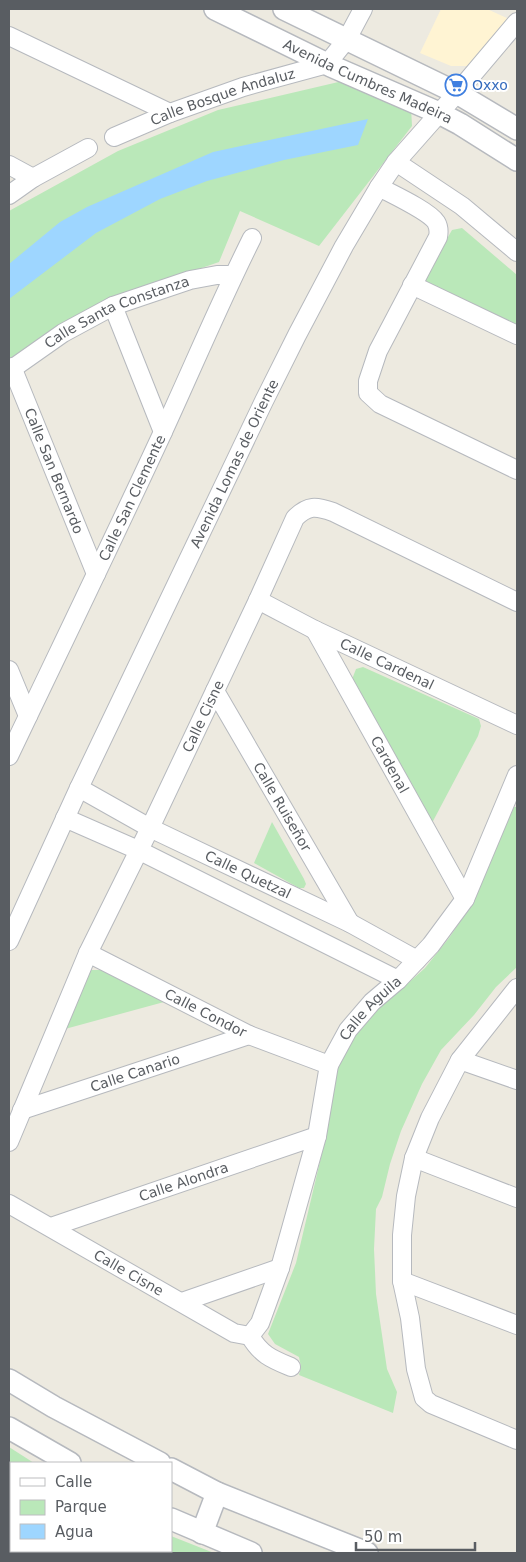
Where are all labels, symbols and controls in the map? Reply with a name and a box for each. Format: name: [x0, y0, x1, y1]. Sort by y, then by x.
street label: Avenida Cumbres Madeira: [281, 36, 455, 127]
street label: Calle Bosque Andaluz: [148, 65, 297, 129]
supermarket icon: Oxxo: [444, 73, 468, 97]
place label: Oxxo: [472, 77, 508, 93]
street label: Calle Santa Constanza: [41, 273, 191, 352]
street label: Avenida Lomas de Oriente: [187, 377, 282, 550]
street label: Calle San Bernardo: [21, 406, 87, 536]
street label: Calle San Clemente: [95, 432, 169, 564]
street label: Calle Cardenal: [337, 635, 437, 693]
street label: Calle Cisne: [179, 678, 227, 755]
street label: Cardenal: [368, 733, 412, 796]
street label: Calle Ruiseñor: [250, 759, 315, 854]
street label: Calle Quetzal: [203, 847, 293, 902]
street label: Calle Aguila: [336, 973, 404, 1043]
street label: Calle Condor: [162, 985, 249, 1040]
street label: Calle Canario: [88, 1050, 182, 1095]
street label: Calle Alondra: [137, 1159, 230, 1204]
street label: Calle Cisne: [91, 1246, 166, 1299]
legend: [10, 1462, 172, 1552]
text: Calle: [55, 1473, 92, 1491]
text: Parque: [55, 1498, 107, 1516]
scale bar: [356, 1520, 475, 1552]
text: Agua: [55, 1523, 93, 1541]
text: 50 m: [364, 1528, 402, 1546]

